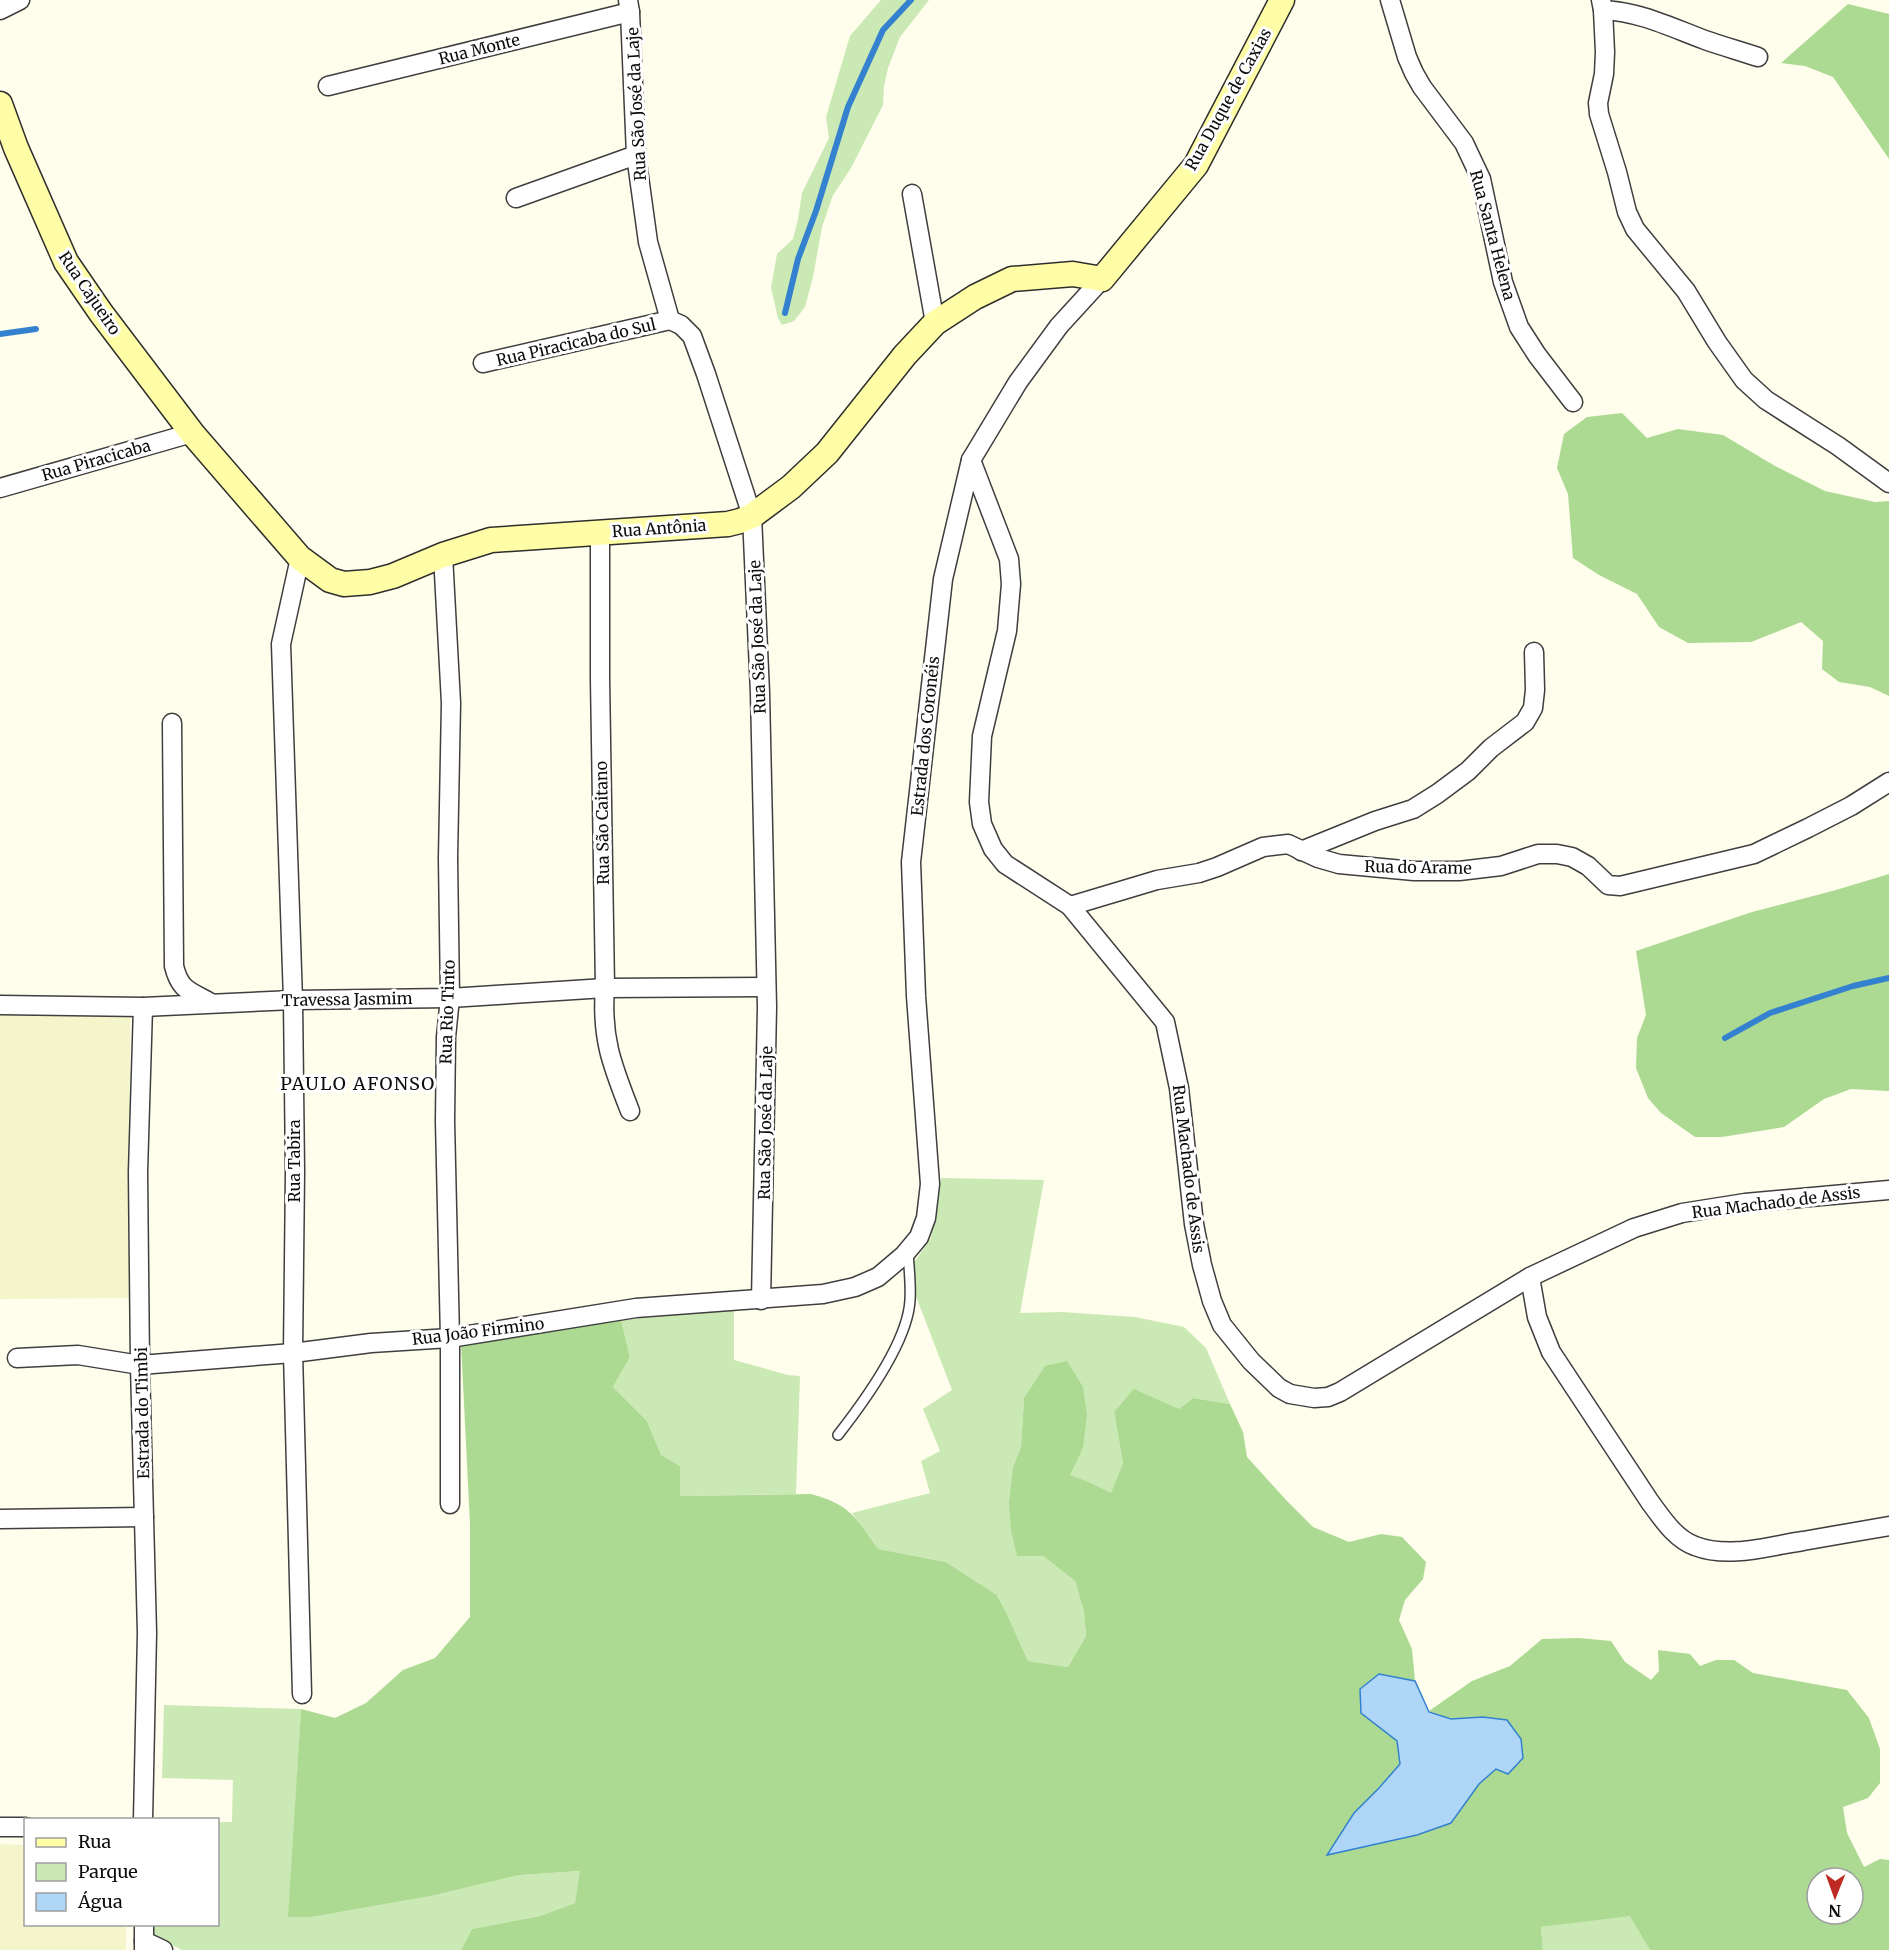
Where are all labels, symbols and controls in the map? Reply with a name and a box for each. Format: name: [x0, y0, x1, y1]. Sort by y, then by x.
street label: Rua Duque de Caxias: [1181, 24, 1275, 174]
street label: Rua São José da Laje: [622, 27, 650, 181]
street label: Rua Monte: [436, 29, 522, 69]
street label: Rua Santa Helena: [1466, 168, 1520, 303]
street label: Rua Cajueiro: [55, 247, 125, 339]
street label: Rua Piracicaba do Sul: [494, 314, 658, 370]
street label: Rua Piracicaba: [39, 435, 153, 485]
street label: Rua Antônia: [611, 515, 707, 541]
street label: Rua São José da Laje: [744, 560, 770, 714]
street label: Estrada dos Coronéis: [907, 655, 943, 817]
street label: Rua São Caitano: [591, 761, 613, 885]
street label: Rua do Arame: [1364, 856, 1472, 878]
street label: Rua Rio Tinto: [435, 959, 459, 1065]
street label: Travessa Jasmim: [281, 988, 413, 1010]
street label: Rua São José da Laje: [754, 1046, 776, 1200]
district label: PAULO AFONSO: [280, 1072, 436, 1095]
street label: Rua Machado de Assis: [1169, 1084, 1209, 1254]
street label: Rua Tabira: [284, 1119, 304, 1202]
street label: Rua Machado de Assis: [1691, 1182, 1861, 1222]
street label: Rua João Firmino: [411, 1313, 545, 1349]
street label: Estrada do Timbi: [131, 1347, 153, 1479]
legend: [24, 1818, 219, 1926]
text: Rua: [78, 1830, 112, 1853]
text: Parque: [78, 1860, 138, 1883]
north arrow: [1805, 1866, 1865, 1926]
text: Água: [77, 1890, 123, 1913]
text: N: [1828, 1901, 1841, 1921]

